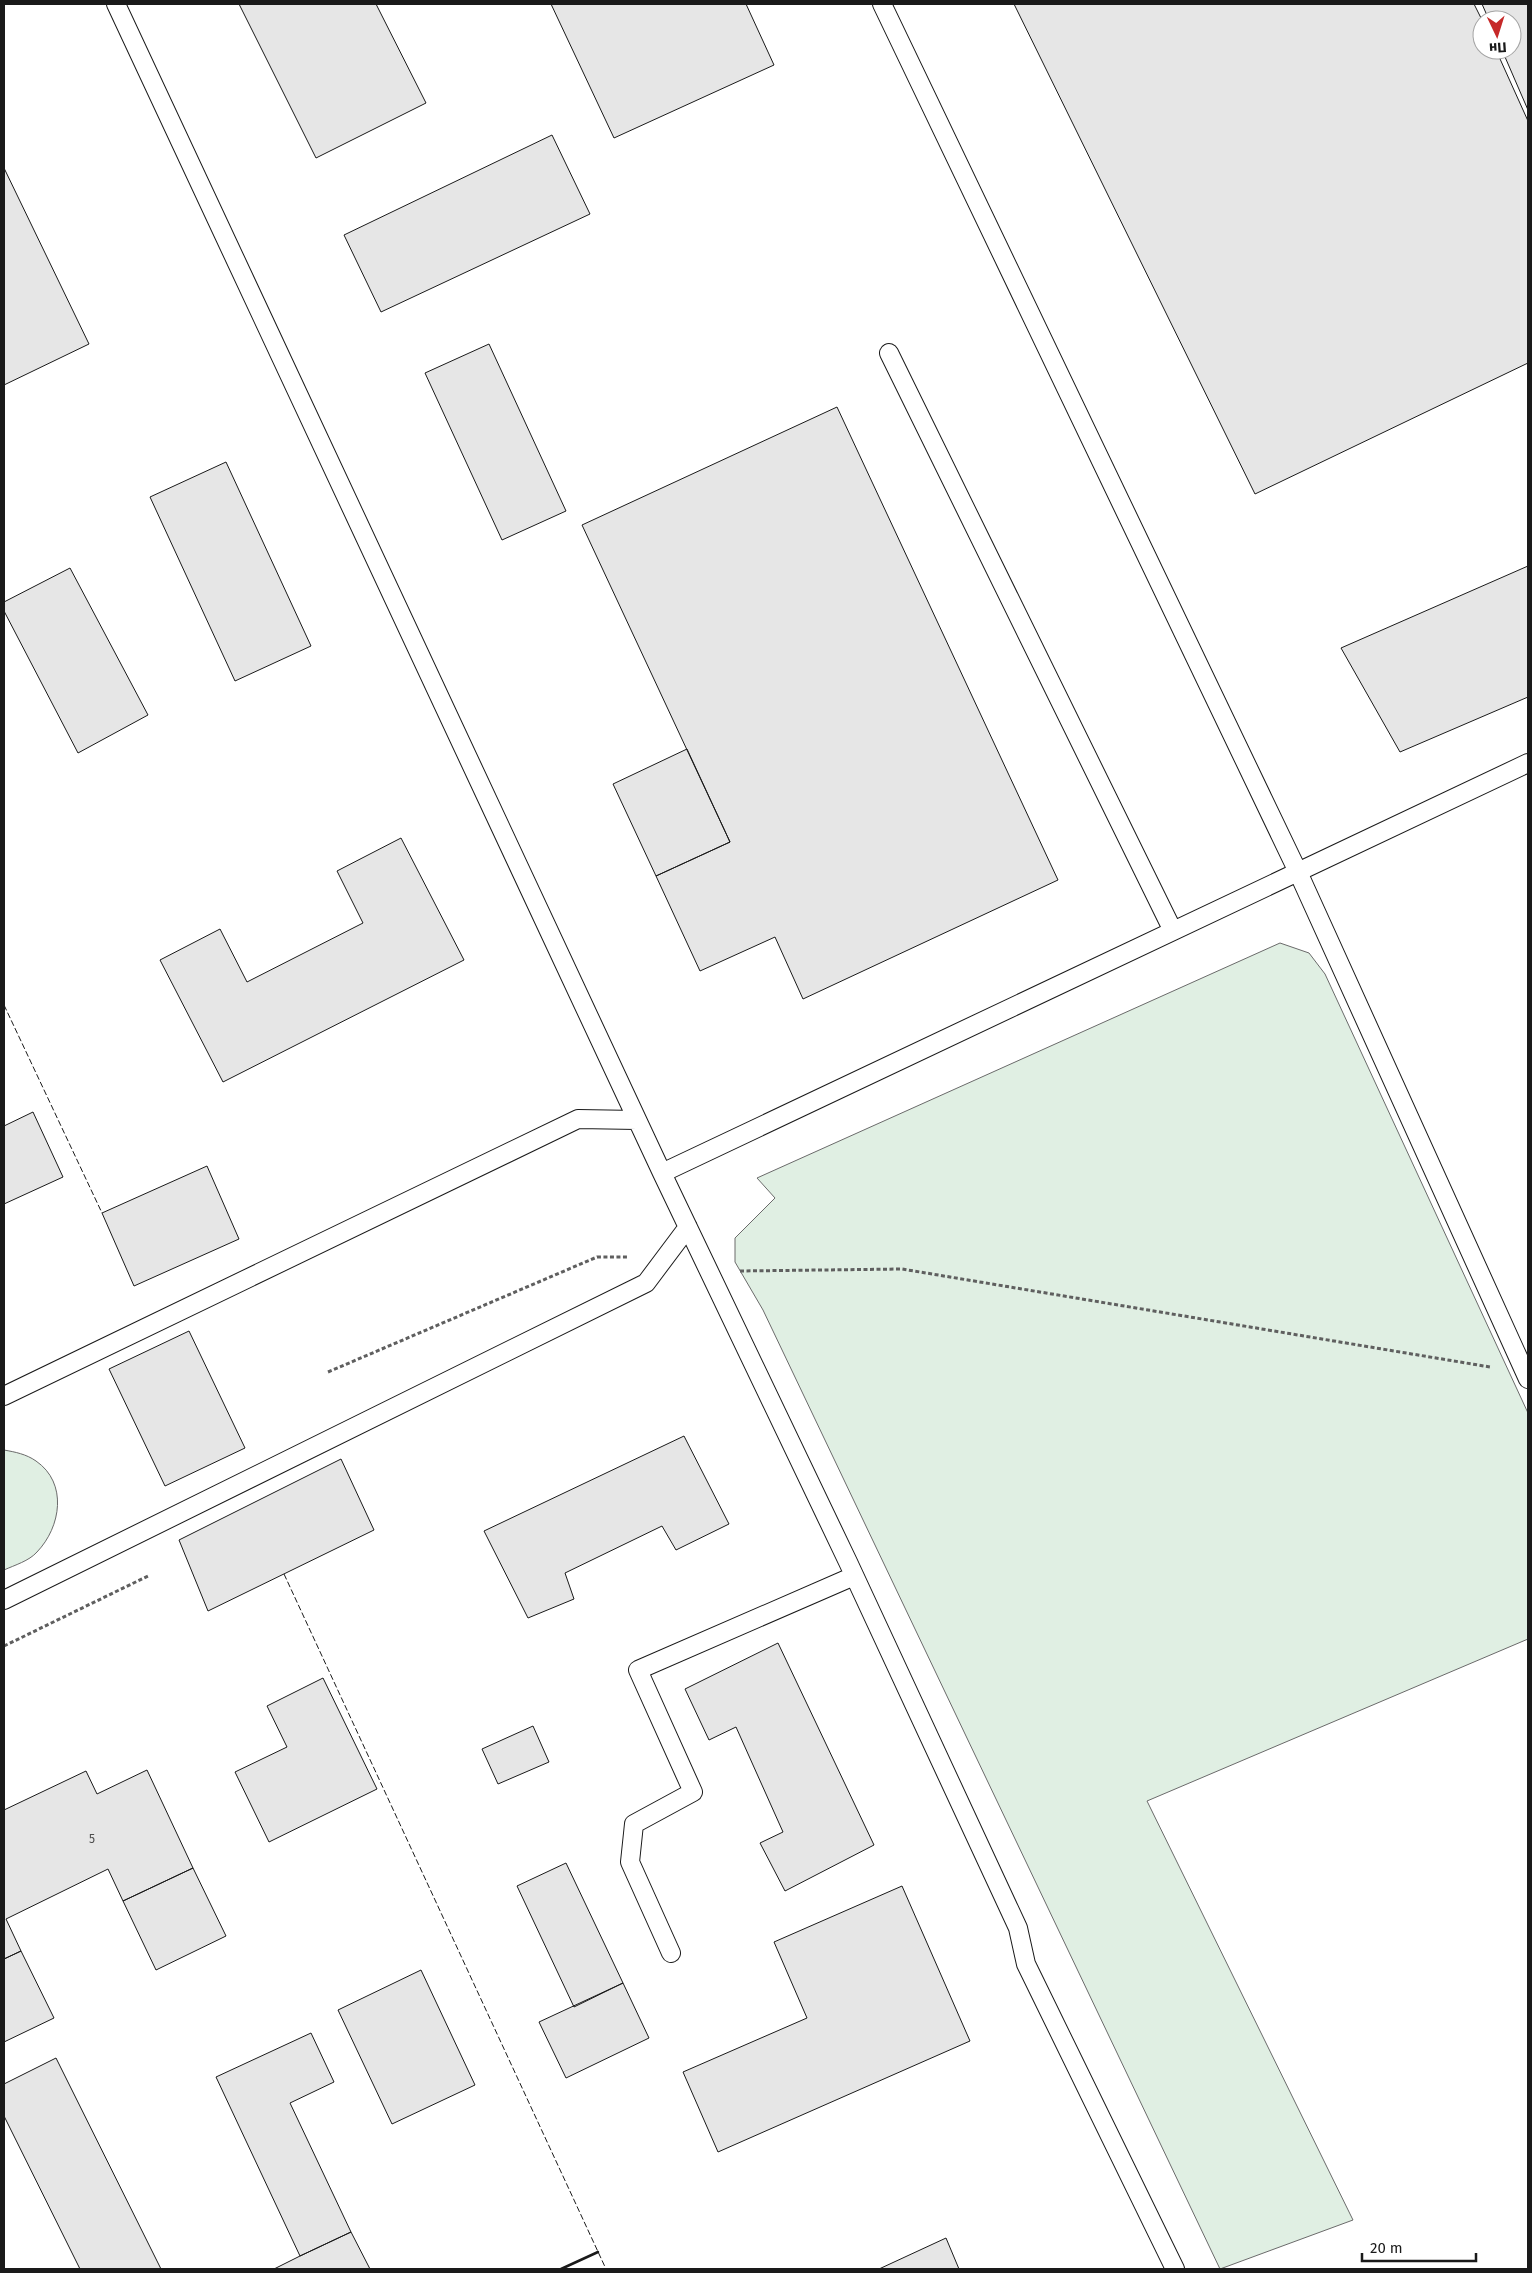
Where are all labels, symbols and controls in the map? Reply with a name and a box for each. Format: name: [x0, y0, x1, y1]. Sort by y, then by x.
north arrow: [1472, 10, 1522, 60]
text: Пн: [1489, 38, 1507, 57]
house number: 5: [89, 1832, 95, 1846]
scale bar: [1362, 2230, 1476, 2262]
text: 20 m: [1370, 2239, 1403, 2257]

